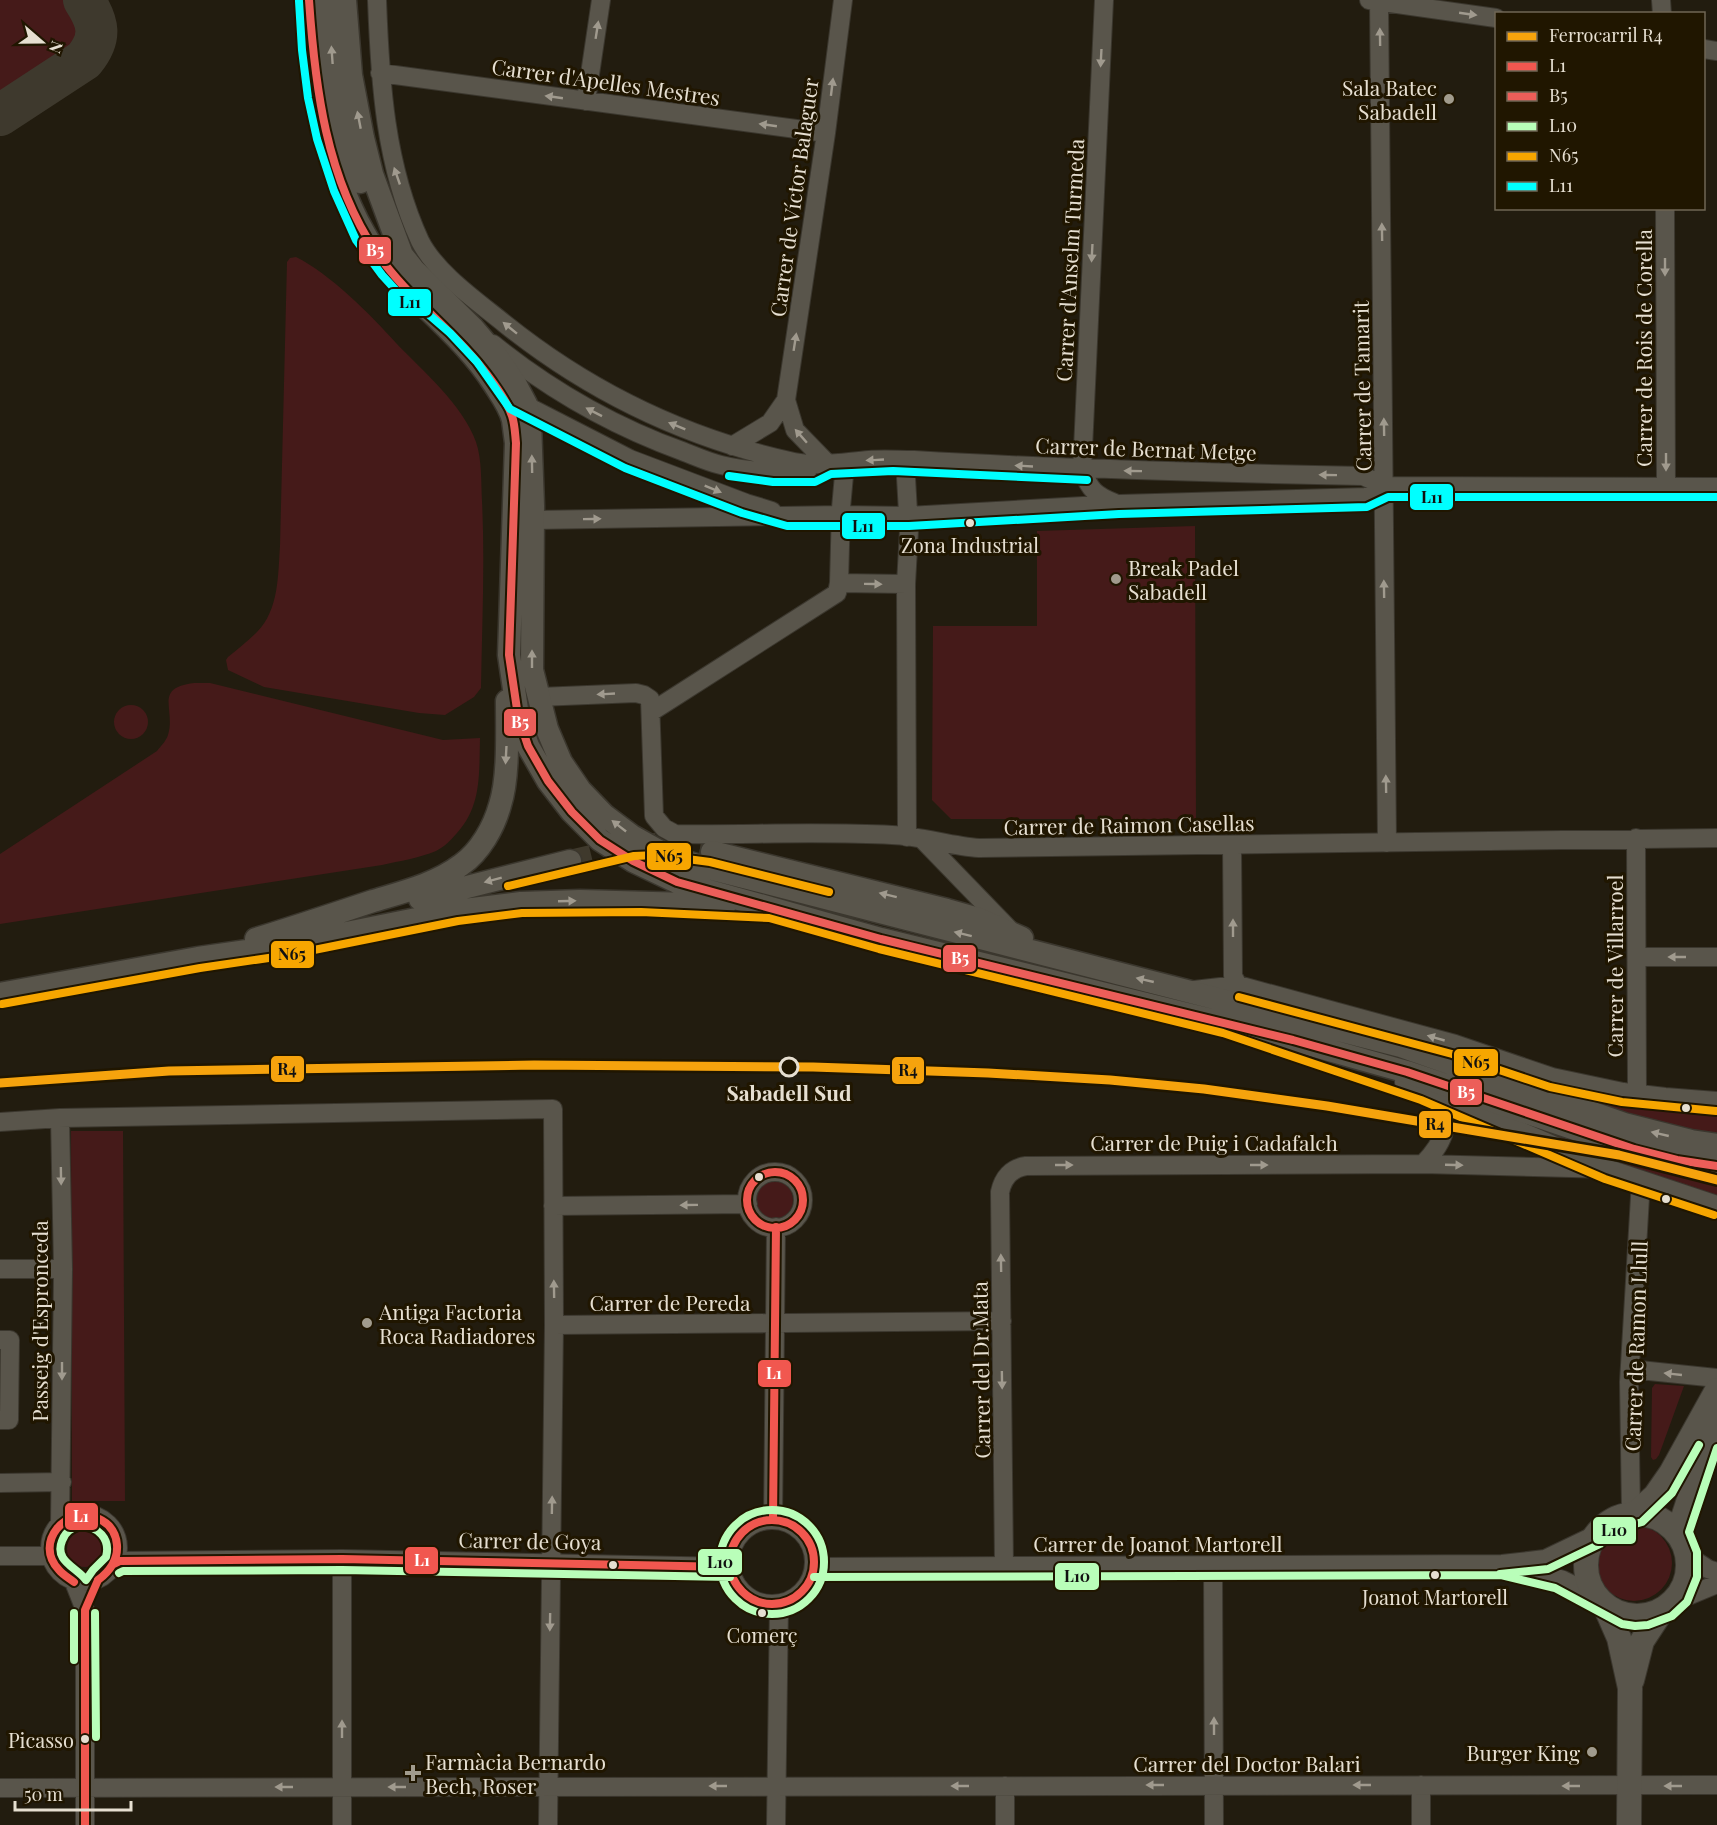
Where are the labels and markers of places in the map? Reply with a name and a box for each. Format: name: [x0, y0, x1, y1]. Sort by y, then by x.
place label: Sala Batec Sabadell: [1342, 73, 1437, 125]
marker: Sala Batec Sabadell: [1442, 92, 1456, 106]
marker: Zona Industrial: [964, 517, 976, 529]
place label: Zona Industrial: [901, 531, 1039, 558]
place label: Break Padel Sabadell: [1128, 553, 1239, 605]
marker: Break Padel Sabadell: [1109, 572, 1123, 586]
marker: Sabadell Sud: [779, 1057, 799, 1077]
place label: Sabadell Sud: [726, 1078, 852, 1106]
unlabelled marker: [1680, 1102, 1692, 1114]
unlabelled marker: [753, 1171, 765, 1183]
unlabelled marker: [1660, 1193, 1672, 1205]
place label: Antiga Factoria Roca Radiadores: [378, 1297, 535, 1349]
marker: Antiga Factoria Roca Radiadores: [360, 1316, 374, 1330]
unlabelled marker: [607, 1559, 619, 1571]
marker: Joanot Martorell: [1429, 1569, 1441, 1581]
place label: Joanot Martorell: [1361, 1583, 1508, 1610]
marker: Comerç: [756, 1607, 768, 1619]
place label: Comerç: [727, 1621, 798, 1648]
place label: Picasso: [8, 1726, 74, 1753]
marker: Picasso: [79, 1733, 91, 1745]
place label: Burger King: [1466, 1738, 1580, 1766]
marker: Burger King: [1585, 1745, 1599, 1759]
place label: Farmàcia Bernardo Bech, Roser: [425, 1747, 606, 1799]
marker: Farmàcia Bernardo Bech, Roser: [406, 1766, 420, 1780]

